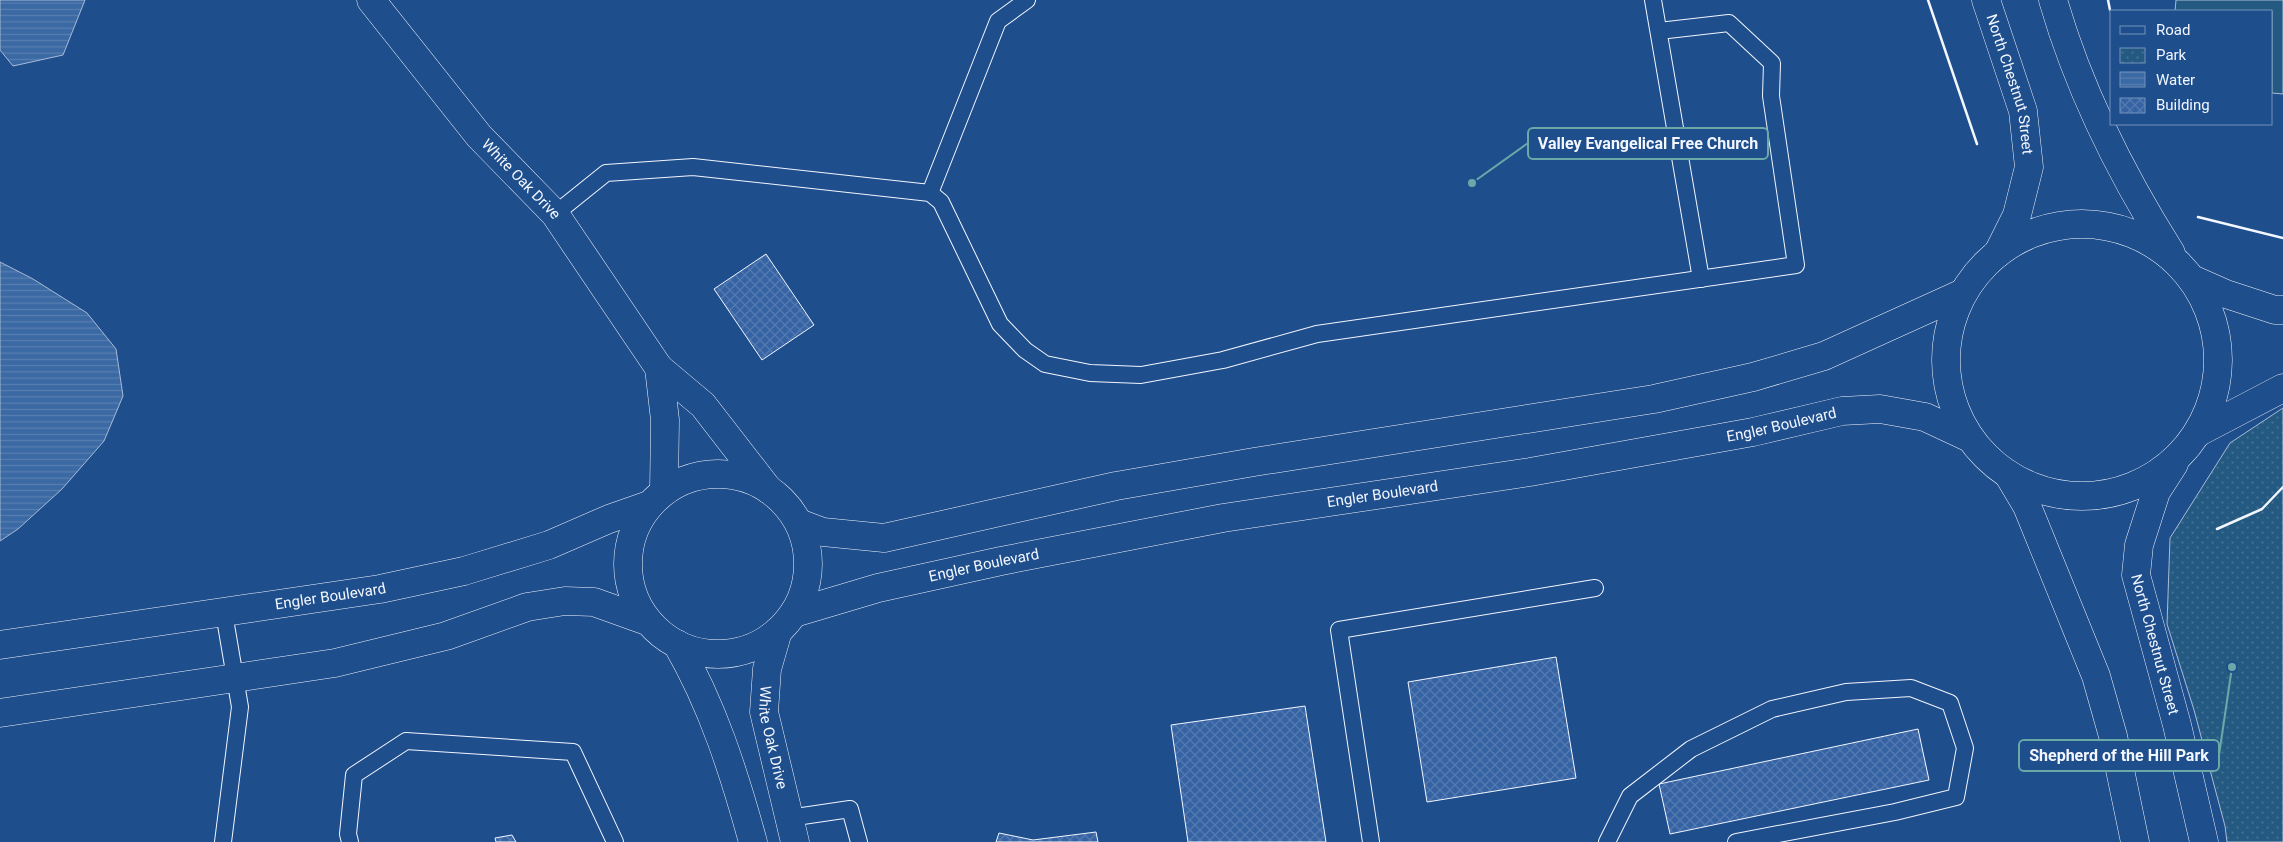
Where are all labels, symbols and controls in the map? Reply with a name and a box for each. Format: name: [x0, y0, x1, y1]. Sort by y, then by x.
legend: [2110, 10, 2273, 125]
street label: North Chestnut Street: [1982, 12, 2037, 155]
text: Road: [2156, 21, 2190, 39]
text: Park: [2156, 46, 2187, 64]
text: Water: [2156, 71, 2195, 89]
text: Building: [2156, 96, 2210, 114]
callout: Valley Evangelical Free Church: [1528, 128, 1768, 159]
text: Valley Evangelical Free Church: [1538, 134, 1758, 153]
street label: White Oak Drive: [478, 135, 565, 223]
street label: Engler Boulevard: [1725, 404, 1838, 446]
street label: Engler Boulevard: [1326, 477, 1439, 511]
street label: Engler Boulevard: [927, 545, 1041, 586]
street label: North Chestnut Street: [2127, 572, 2183, 717]
street label: Engler Boulevard: [274, 579, 388, 613]
street label: White Oak Drive: [755, 685, 791, 791]
callout: Shepherd of the Hill Park: [2019, 740, 2219, 771]
text: Shepherd of the Hill Park: [2029, 746, 2209, 765]

